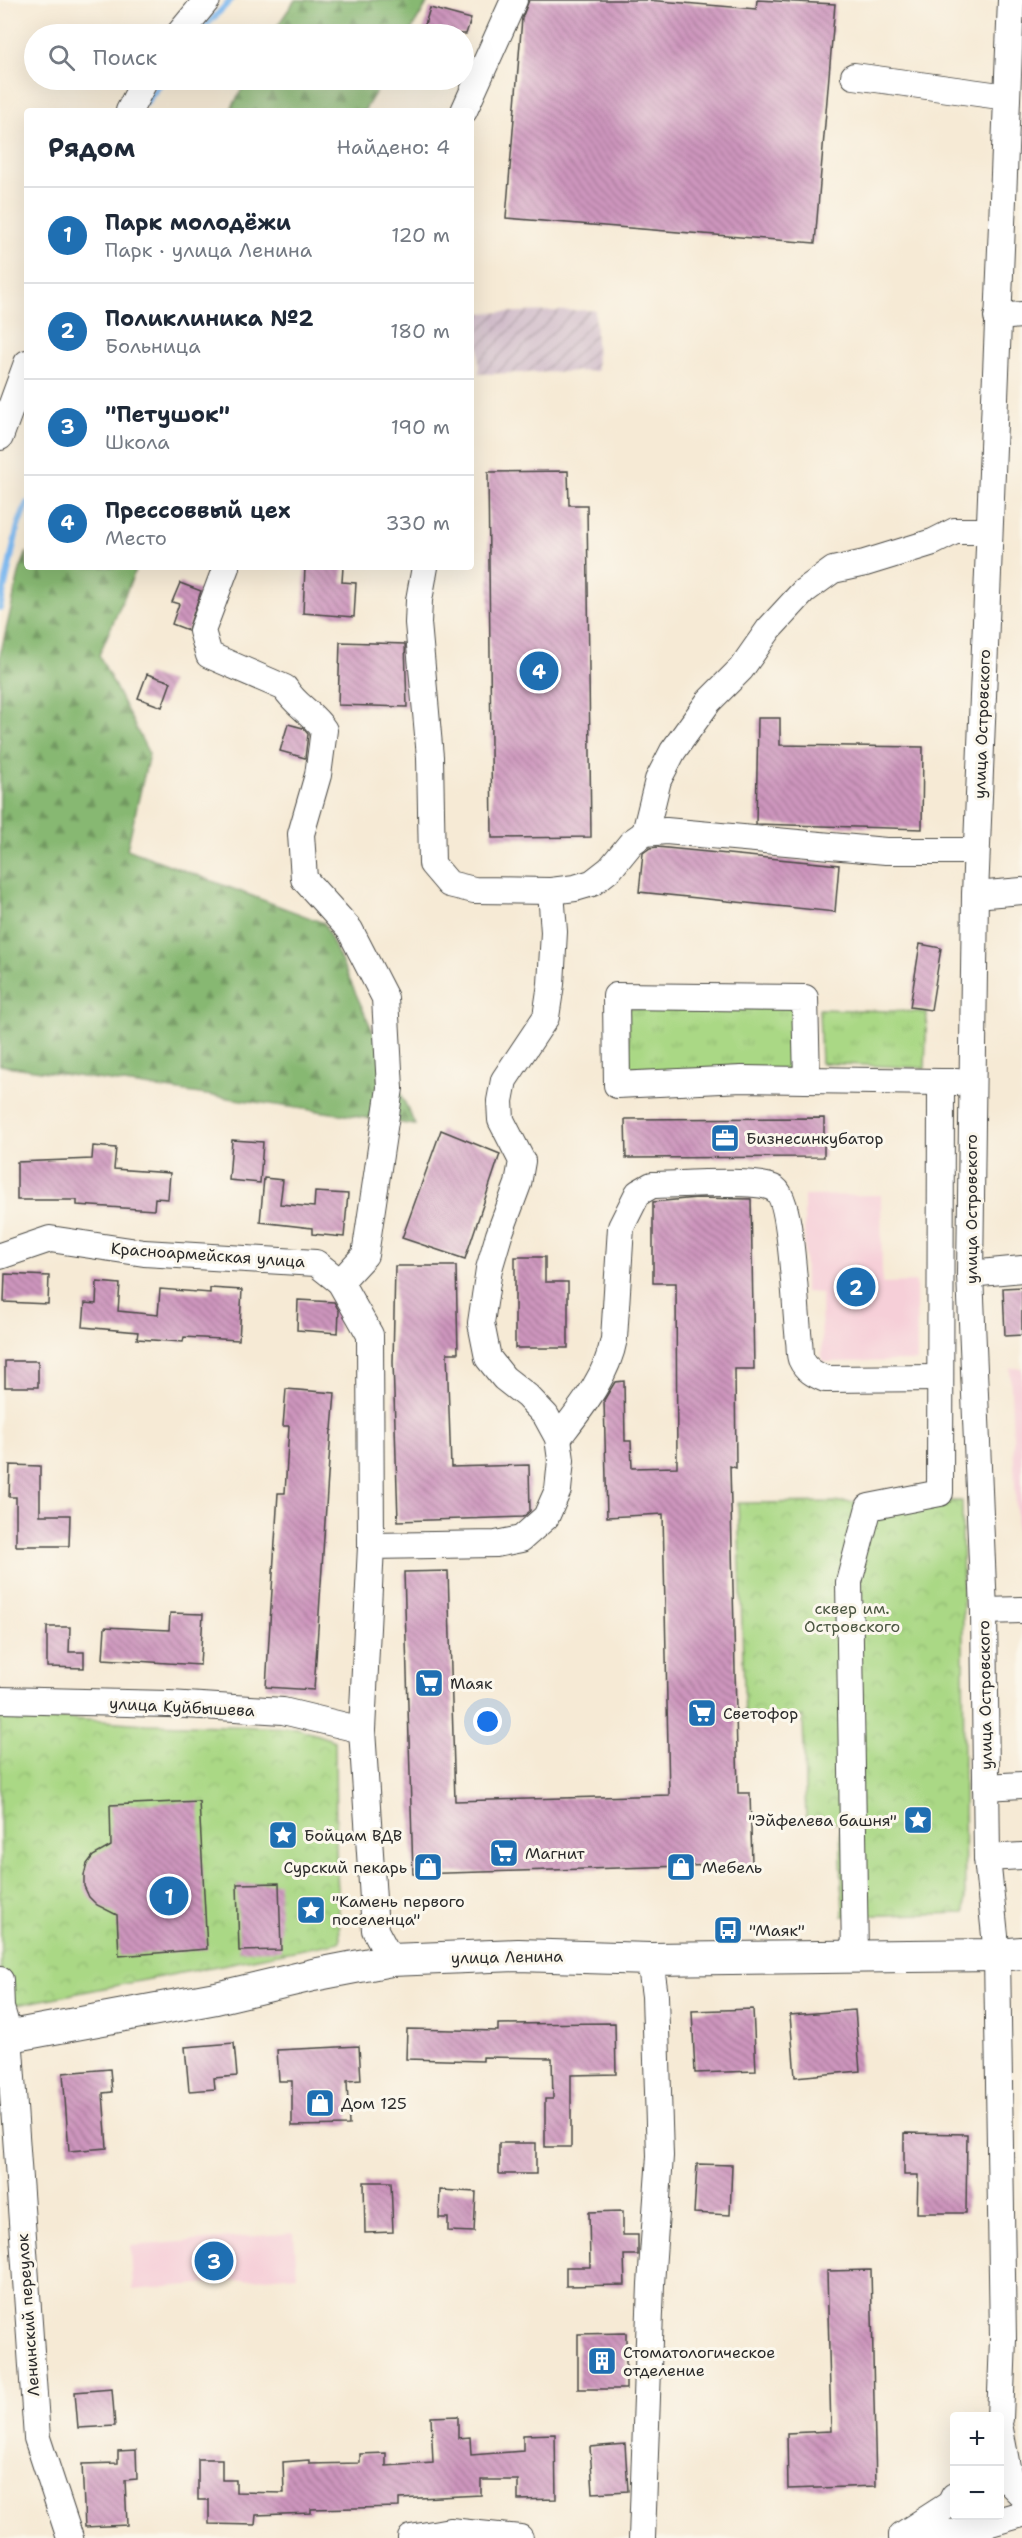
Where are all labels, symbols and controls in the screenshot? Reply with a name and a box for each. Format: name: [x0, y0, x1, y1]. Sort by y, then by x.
search box: [24, 24, 474, 90]
icon: search: [45, 41, 78, 74]
text: Поиск: [93, 43, 157, 72]
text: Рядом: [48, 130, 135, 165]
text: Найдено: 4: [337, 134, 450, 160]
text: Парк молодёжи: [105, 208, 291, 237]
text: 1: [63, 222, 72, 248]
text: 120 m: [391, 222, 450, 248]
text: Парк · улица Ленина: [105, 237, 312, 263]
text: Поликлиника №2: [105, 304, 314, 333]
text: 2: [61, 318, 75, 344]
text: 180 m: [390, 318, 450, 344]
text: Больница: [105, 333, 201, 359]
text: "Петушок": [105, 400, 230, 429]
text: 3: [61, 414, 75, 440]
text: 190 m: [391, 414, 450, 440]
text: Школа: [105, 429, 170, 455]
text: Прессоввый цех: [105, 496, 291, 525]
text: 4: [61, 510, 75, 536]
text: 330 m: [386, 510, 450, 536]
text: Место: [105, 525, 167, 551]
pin: 4: [520, 648, 558, 694]
street label: улица Островского: [969, 649, 995, 799]
office icon: Бизнесинкубатор: [709, 1122, 741, 1154]
place label: Бизнесинкубатор: [746, 1128, 883, 1149]
street label: улица Островского: [961, 1134, 982, 1284]
street label: Красноармейская улица: [110, 1238, 306, 1272]
pin: 2: [836, 1264, 876, 1310]
park label: сквер им. Островского: [804, 1598, 900, 1637]
street label: улица Островского: [973, 1620, 997, 1770]
supermarket icon: Maяк: [413, 1667, 445, 1699]
place label: Maяк: [450, 1673, 493, 1694]
street label: улица Куйбышева: [109, 1693, 255, 1721]
supermarket icon: Светофор: [686, 1697, 718, 1729]
place label: Светофор: [723, 1703, 798, 1724]
your location: [473, 1707, 502, 1736]
place icon: "Эйфелева башня": [902, 1804, 934, 1836]
place label: "Эйфелева башня": [748, 1810, 897, 1831]
place icon: Бойцам ВДВ: [267, 1819, 299, 1851]
place label: Бойцам ВДВ: [304, 1825, 402, 1846]
supermarket icon: Магнит: [488, 1837, 520, 1869]
place label: Магнит: [525, 1843, 586, 1864]
shop icon: Сурский пекарь: [412, 1851, 444, 1883]
shop icon: Мебель: [665, 1851, 697, 1883]
place label: Сурский пекарь: [284, 1857, 407, 1878]
place label: Мебель: [702, 1857, 762, 1878]
pin: 1: [150, 1874, 188, 1918]
place label: "Камень первого поселенца": [332, 1891, 465, 1930]
place icon: "Камень первого поселенца": [295, 1894, 327, 1926]
bus stop icon: "Маяк": [712, 1914, 744, 1946]
place label: "Маяк": [749, 1920, 805, 1941]
street label: улица Ленина: [451, 1946, 563, 1968]
shop icon: Дом 125: [304, 2087, 336, 2119]
place label: Дом 125: [341, 2093, 407, 2114]
street label: Ленинский переулок: [12, 2232, 44, 2397]
pin: 3: [194, 2238, 234, 2284]
place label: Стоматологическое отделение: [623, 2342, 775, 2381]
building icon: Стоматологическое отделение: [586, 2345, 618, 2377]
map controls: [950, 2412, 1004, 2520]
button: +: [950, 2412, 1004, 2466]
button: −: [950, 2466, 1004, 2520]

